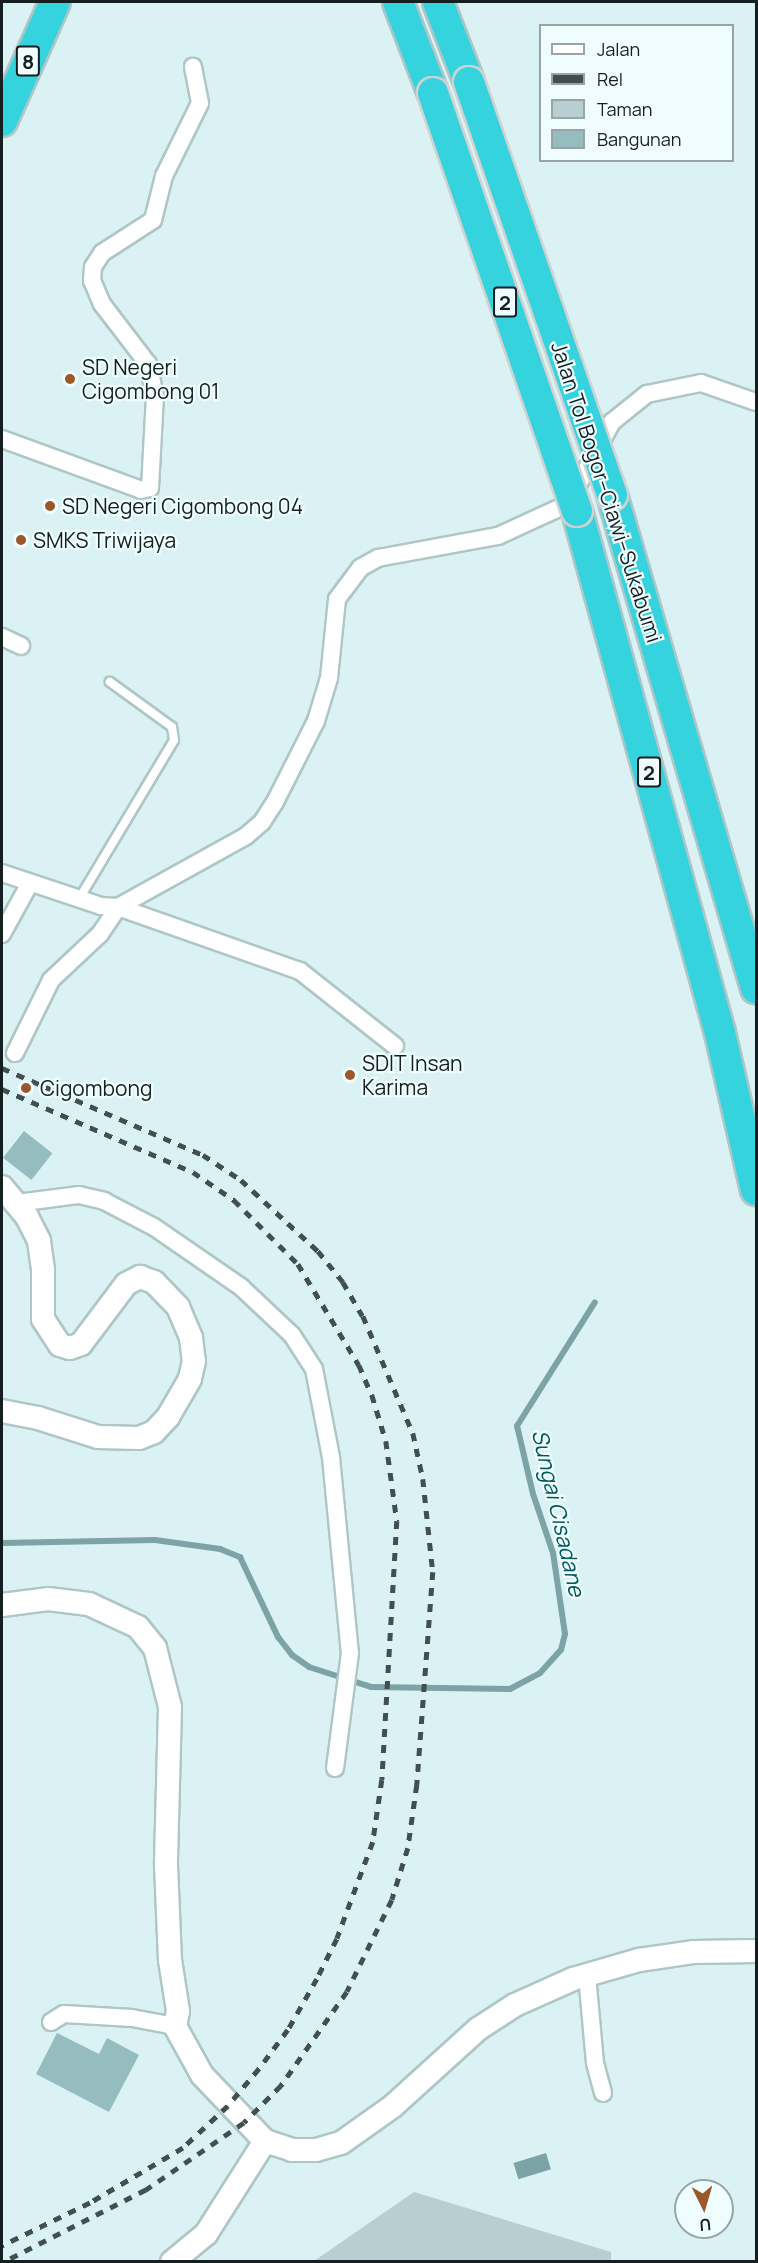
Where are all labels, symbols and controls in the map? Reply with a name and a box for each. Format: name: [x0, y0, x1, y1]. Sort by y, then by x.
legend: [539, 24, 734, 162]
text: Jalan: [597, 37, 640, 61]
road number: 8: [15, 44, 42, 78]
text: Rel: [597, 67, 623, 91]
text: Taman: [597, 97, 652, 121]
text: Bangunan: [597, 127, 681, 151]
road number: 2: [493, 285, 517, 319]
street label: Jalan Tol Bogor–Ciawi–Sukabumi: [546, 338, 668, 646]
place label: SD Negeri Cigombong 01: [82, 354, 220, 404]
marker: SD Negeri Cigombong 01: [63, 372, 77, 386]
place label: SD Negeri Cigombong 04: [62, 493, 303, 519]
marker: SD Negeri Cigombong 04: [43, 499, 57, 513]
place label: SMKS Triwijaya: [33, 527, 176, 553]
marker: SMKS Triwijaya: [14, 533, 28, 547]
road number: 2: [637, 755, 661, 789]
place label: SDIT Insan Karima: [362, 1050, 463, 1100]
marker: SDIT Insan Karima: [343, 1068, 357, 1082]
place label: Cigombong: [40, 1075, 152, 1101]
marker: Cigombong: [17, 1079, 35, 1097]
water label: Sungai Cisadane: [526, 1427, 590, 1599]
north arrow: [674, 2179, 734, 2239]
text: U: [699, 2213, 712, 2236]

